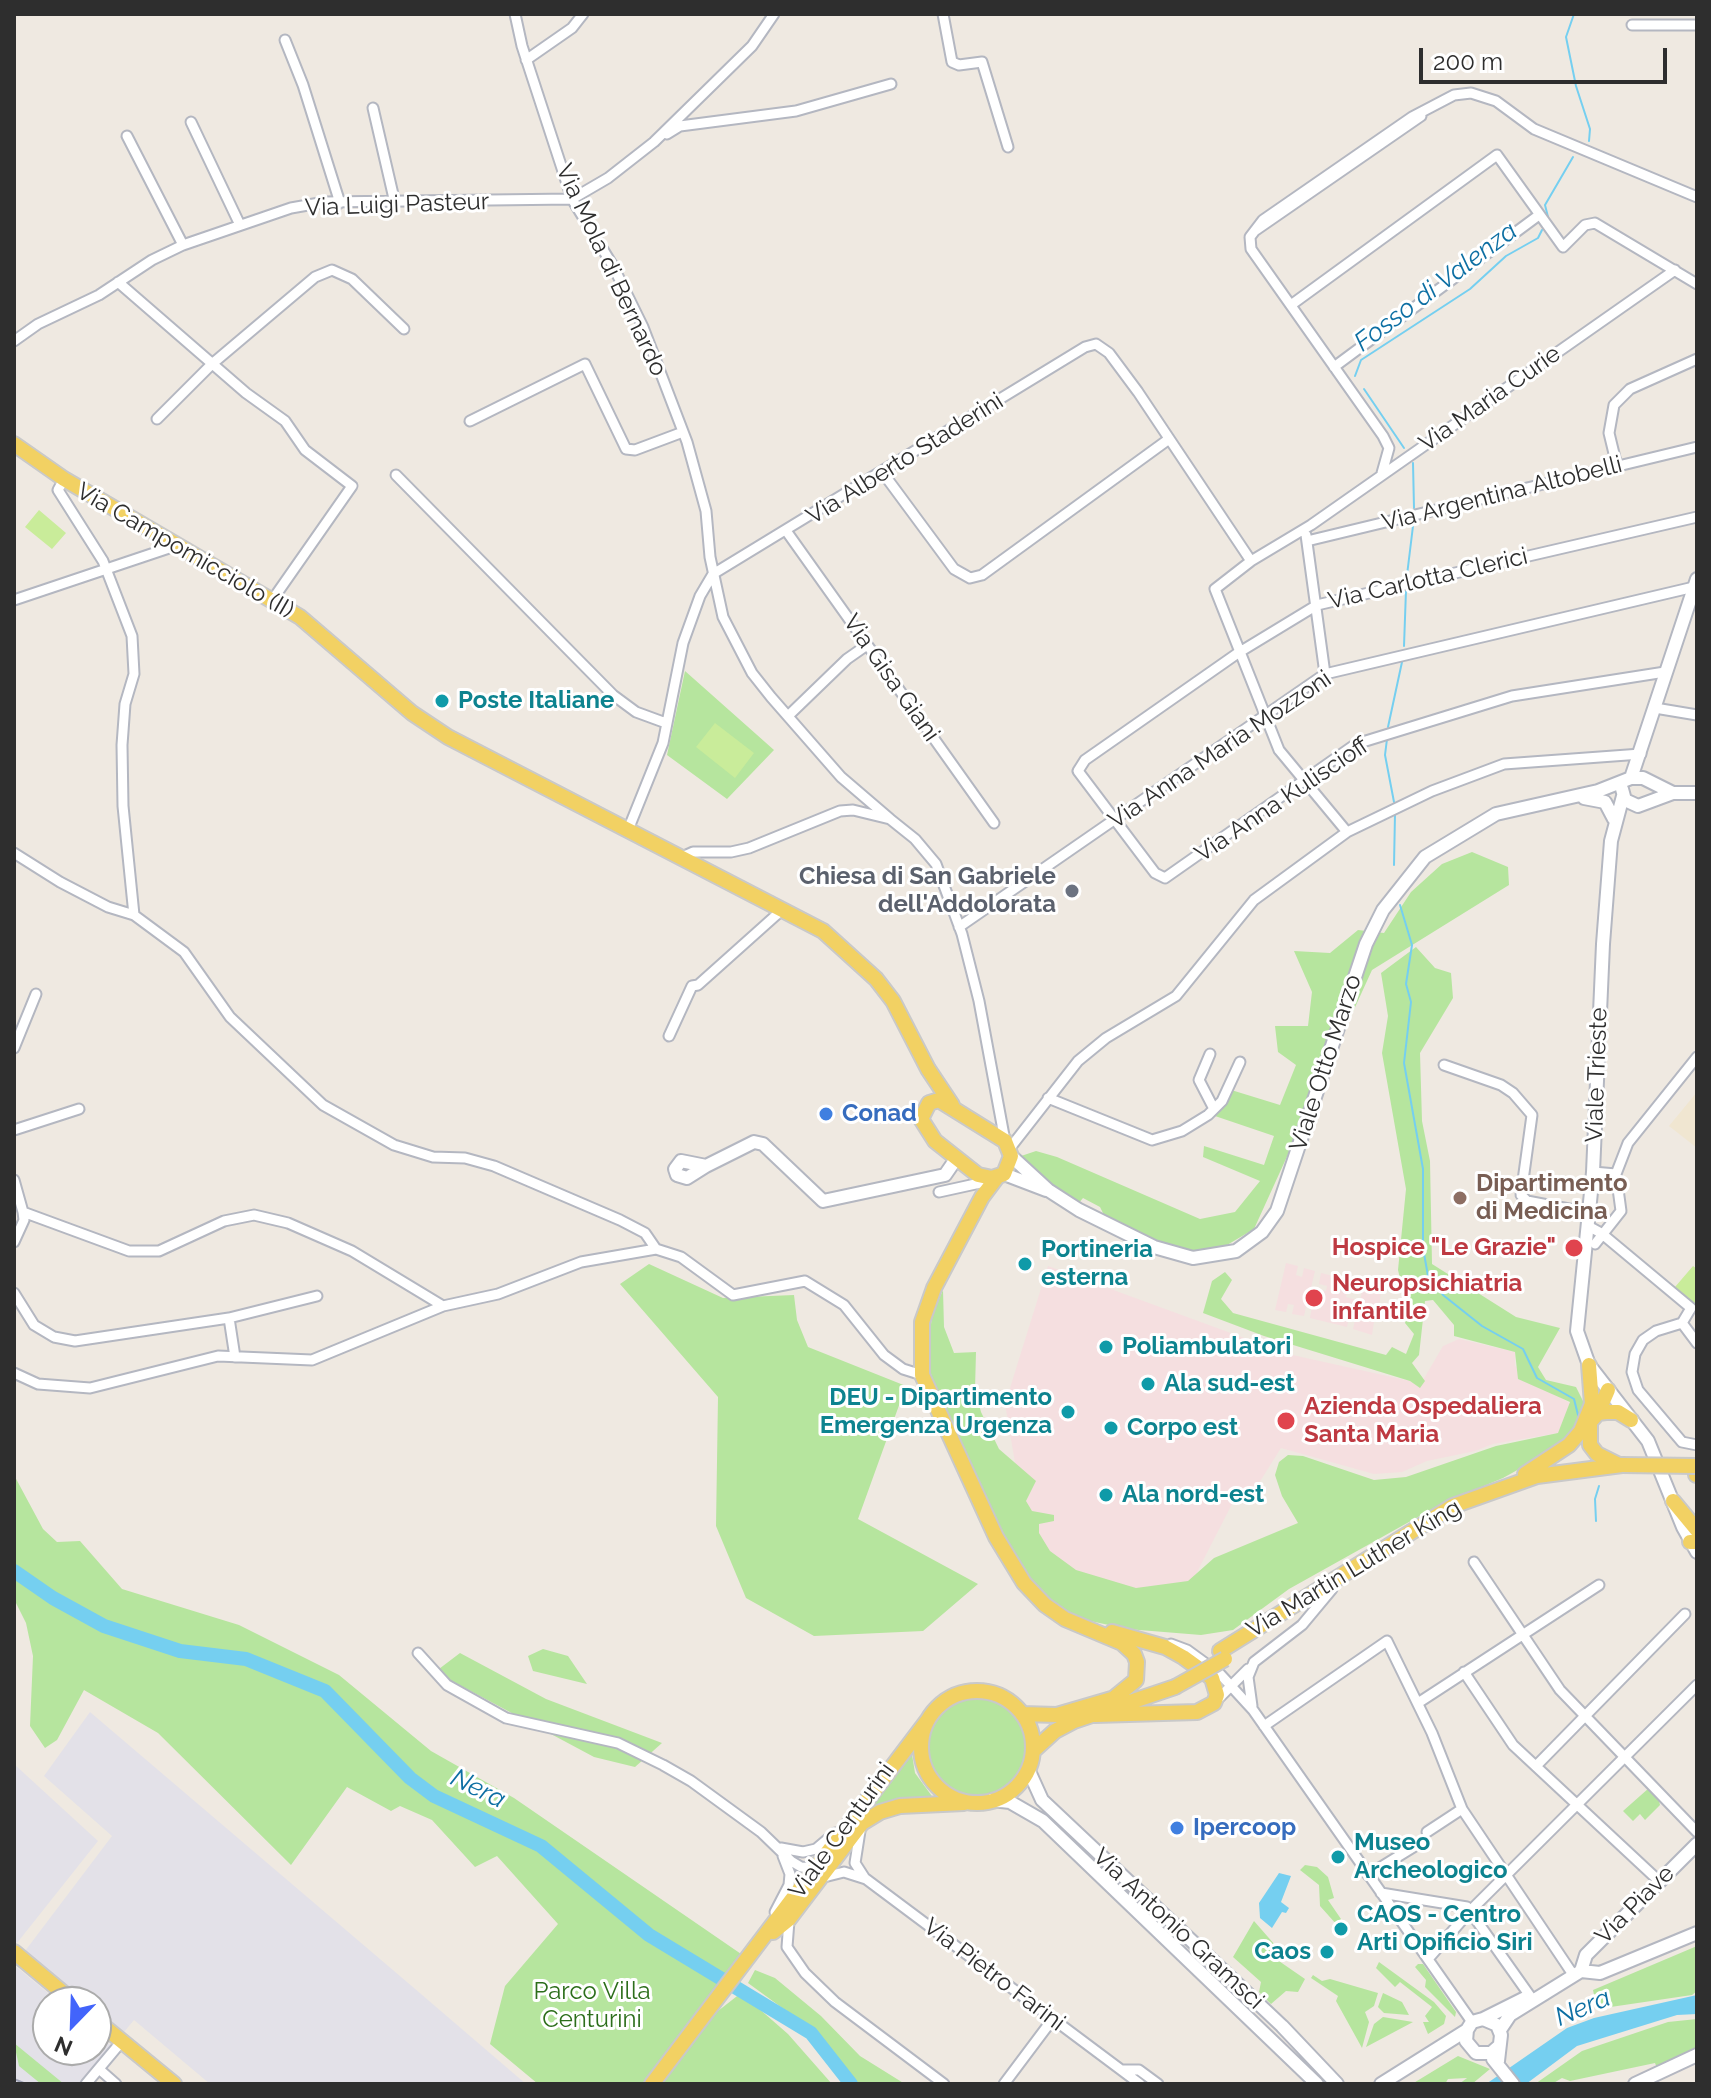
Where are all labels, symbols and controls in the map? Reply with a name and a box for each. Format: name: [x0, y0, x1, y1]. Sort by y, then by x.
scale bar: [1423, 32, 1671, 82]
text: 200 m: [1433, 47, 1503, 76]
street label: Via Mola di Bernardo: [549, 159, 673, 381]
street label: Via Luigi Pasteur: [304, 187, 490, 223]
water label: Fosso di Valenza: [1348, 216, 1524, 358]
street label: Via Maria Curie: [1414, 340, 1566, 458]
street label: Via Alberto Staderini: [801, 387, 1009, 531]
street label: Via Argentina Altobelli: [1379, 450, 1625, 538]
street label: Via Campomicciolo (II): [71, 477, 299, 625]
street label: Via Carlotta Clerici: [1326, 542, 1530, 616]
street label: Via Gisa Giani: [837, 609, 945, 747]
street label: Via Anna Maria Mozzoni: [1103, 665, 1337, 835]
place label: Poste Italiane: [458, 687, 614, 715]
marker: Poste Italiane: [433, 692, 451, 710]
street label: Via Anna Kuliscioff: [1190, 731, 1374, 869]
place label: Chiesa di San Gabriele dell'Addolorata: [799, 863, 1056, 919]
marker: Chiesa di San Gabriele dell'Addolorata: [1063, 882, 1081, 900]
street label: Viale Otto Marzo: [1284, 971, 1368, 1155]
street label: Viale Trieste: [1580, 1007, 1614, 1143]
place label: Conad: [842, 1100, 917, 1128]
marker: Conad: [817, 1105, 835, 1123]
place label: Dipartimento di Medicina: [1476, 1170, 1628, 1226]
marker: Dipartimento di Medicina: [1451, 1189, 1469, 1207]
place label: Hospice "Le Grazie": [1332, 1234, 1556, 1262]
place label: Portineria esterna: [1041, 1236, 1153, 1292]
marker: Hospice "Le Grazie": [1563, 1237, 1585, 1259]
marker: Portineria esterna: [1016, 1255, 1034, 1273]
place label: Neuropsichiatria infantile: [1332, 1270, 1522, 1326]
marker: Neuropsichiatria infantile: [1303, 1287, 1325, 1309]
place label: Poliambulatori: [1122, 1333, 1291, 1361]
marker: Poliambulatori: [1097, 1338, 1115, 1356]
place label: Ala sud-est: [1164, 1370, 1295, 1398]
marker: Ala sud-est: [1139, 1375, 1157, 1393]
place label: DEU - Dipartimento Emergenza Urgenza: [820, 1384, 1052, 1440]
place label: Azienda Ospedaliera Santa Maria: [1304, 1393, 1542, 1449]
marker: DEU - Dipartimento Emergenza Urgenza: [1059, 1403, 1077, 1421]
marker: Azienda Ospedaliera Santa Maria: [1275, 1410, 1297, 1432]
place label: Corpo est: [1127, 1414, 1238, 1442]
marker: Corpo est: [1102, 1419, 1120, 1437]
place label: Ala nord-est: [1122, 1481, 1264, 1509]
marker: Ala nord-est: [1097, 1486, 1115, 1504]
street label: Via Martin Luther King: [1242, 1494, 1466, 1644]
street label: Viale Centurini: [783, 1757, 901, 1905]
water label: Nera: [446, 1762, 510, 1816]
place label: Ipercoop: [1193, 1814, 1296, 1842]
marker: Ipercoop: [1168, 1819, 1186, 1837]
place label: Museo Archeologico: [1354, 1829, 1508, 1885]
street label: Via Antonio Gramsci: [1087, 1842, 1269, 2016]
marker: Museo Archeologico: [1329, 1848, 1347, 1866]
street label: Via Piave: [1589, 1859, 1681, 1951]
place label: CAOS - Centro Arti Opificio Siri: [1357, 1901, 1533, 1957]
street label: Via Pietro Farini: [918, 1912, 1070, 2038]
marker: CAOS - Centro Arti Opificio Siri: [1332, 1920, 1350, 1938]
place label: Caos: [1254, 1938, 1311, 1966]
marker: Caos: [1318, 1943, 1336, 1961]
park label: Parco Villa Centurini: [533, 1978, 651, 2034]
water label: Nera: [1551, 1982, 1615, 2034]
north arrow: [32, 1986, 112, 2066]
text: N: [51, 2031, 76, 2062]

